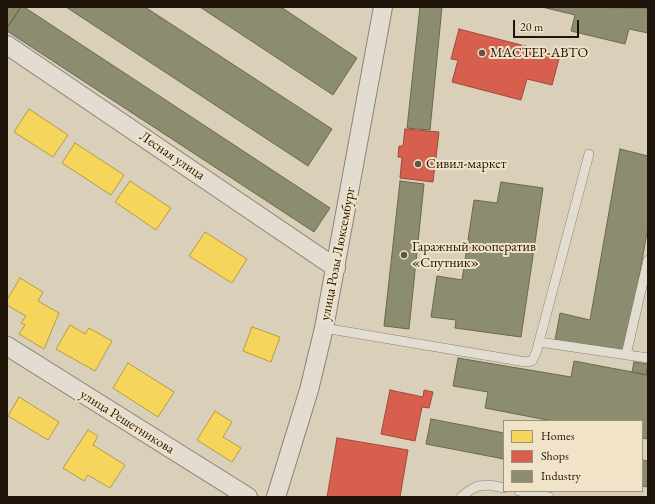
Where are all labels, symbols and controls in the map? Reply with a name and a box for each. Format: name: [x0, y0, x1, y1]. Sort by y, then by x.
scale bar: [515, 12, 581, 38]
text: 20 m: [520, 19, 543, 35]
place label: МАСТЕР-АВТО: [490, 45, 588, 61]
marker: МАСТЕР-АВТО: [477, 48, 487, 58]
street label: Лесная улица: [136, 128, 208, 184]
place label: Сивил-маркет: [426, 156, 506, 172]
marker: Сивил-маркет: [413, 159, 423, 169]
street label: улица Розы Люксембург: [317, 186, 359, 322]
place label: Гаражный кооператив «Спутник»: [412, 239, 536, 272]
marker: Гаражный кооператив «Спутник»: [399, 250, 409, 260]
street label: улица Решетникова: [77, 386, 177, 458]
legend: [503, 420, 643, 492]
text: Homes: [541, 428, 575, 444]
text: Shops: [541, 448, 569, 464]
text: Industry: [541, 468, 581, 484]

